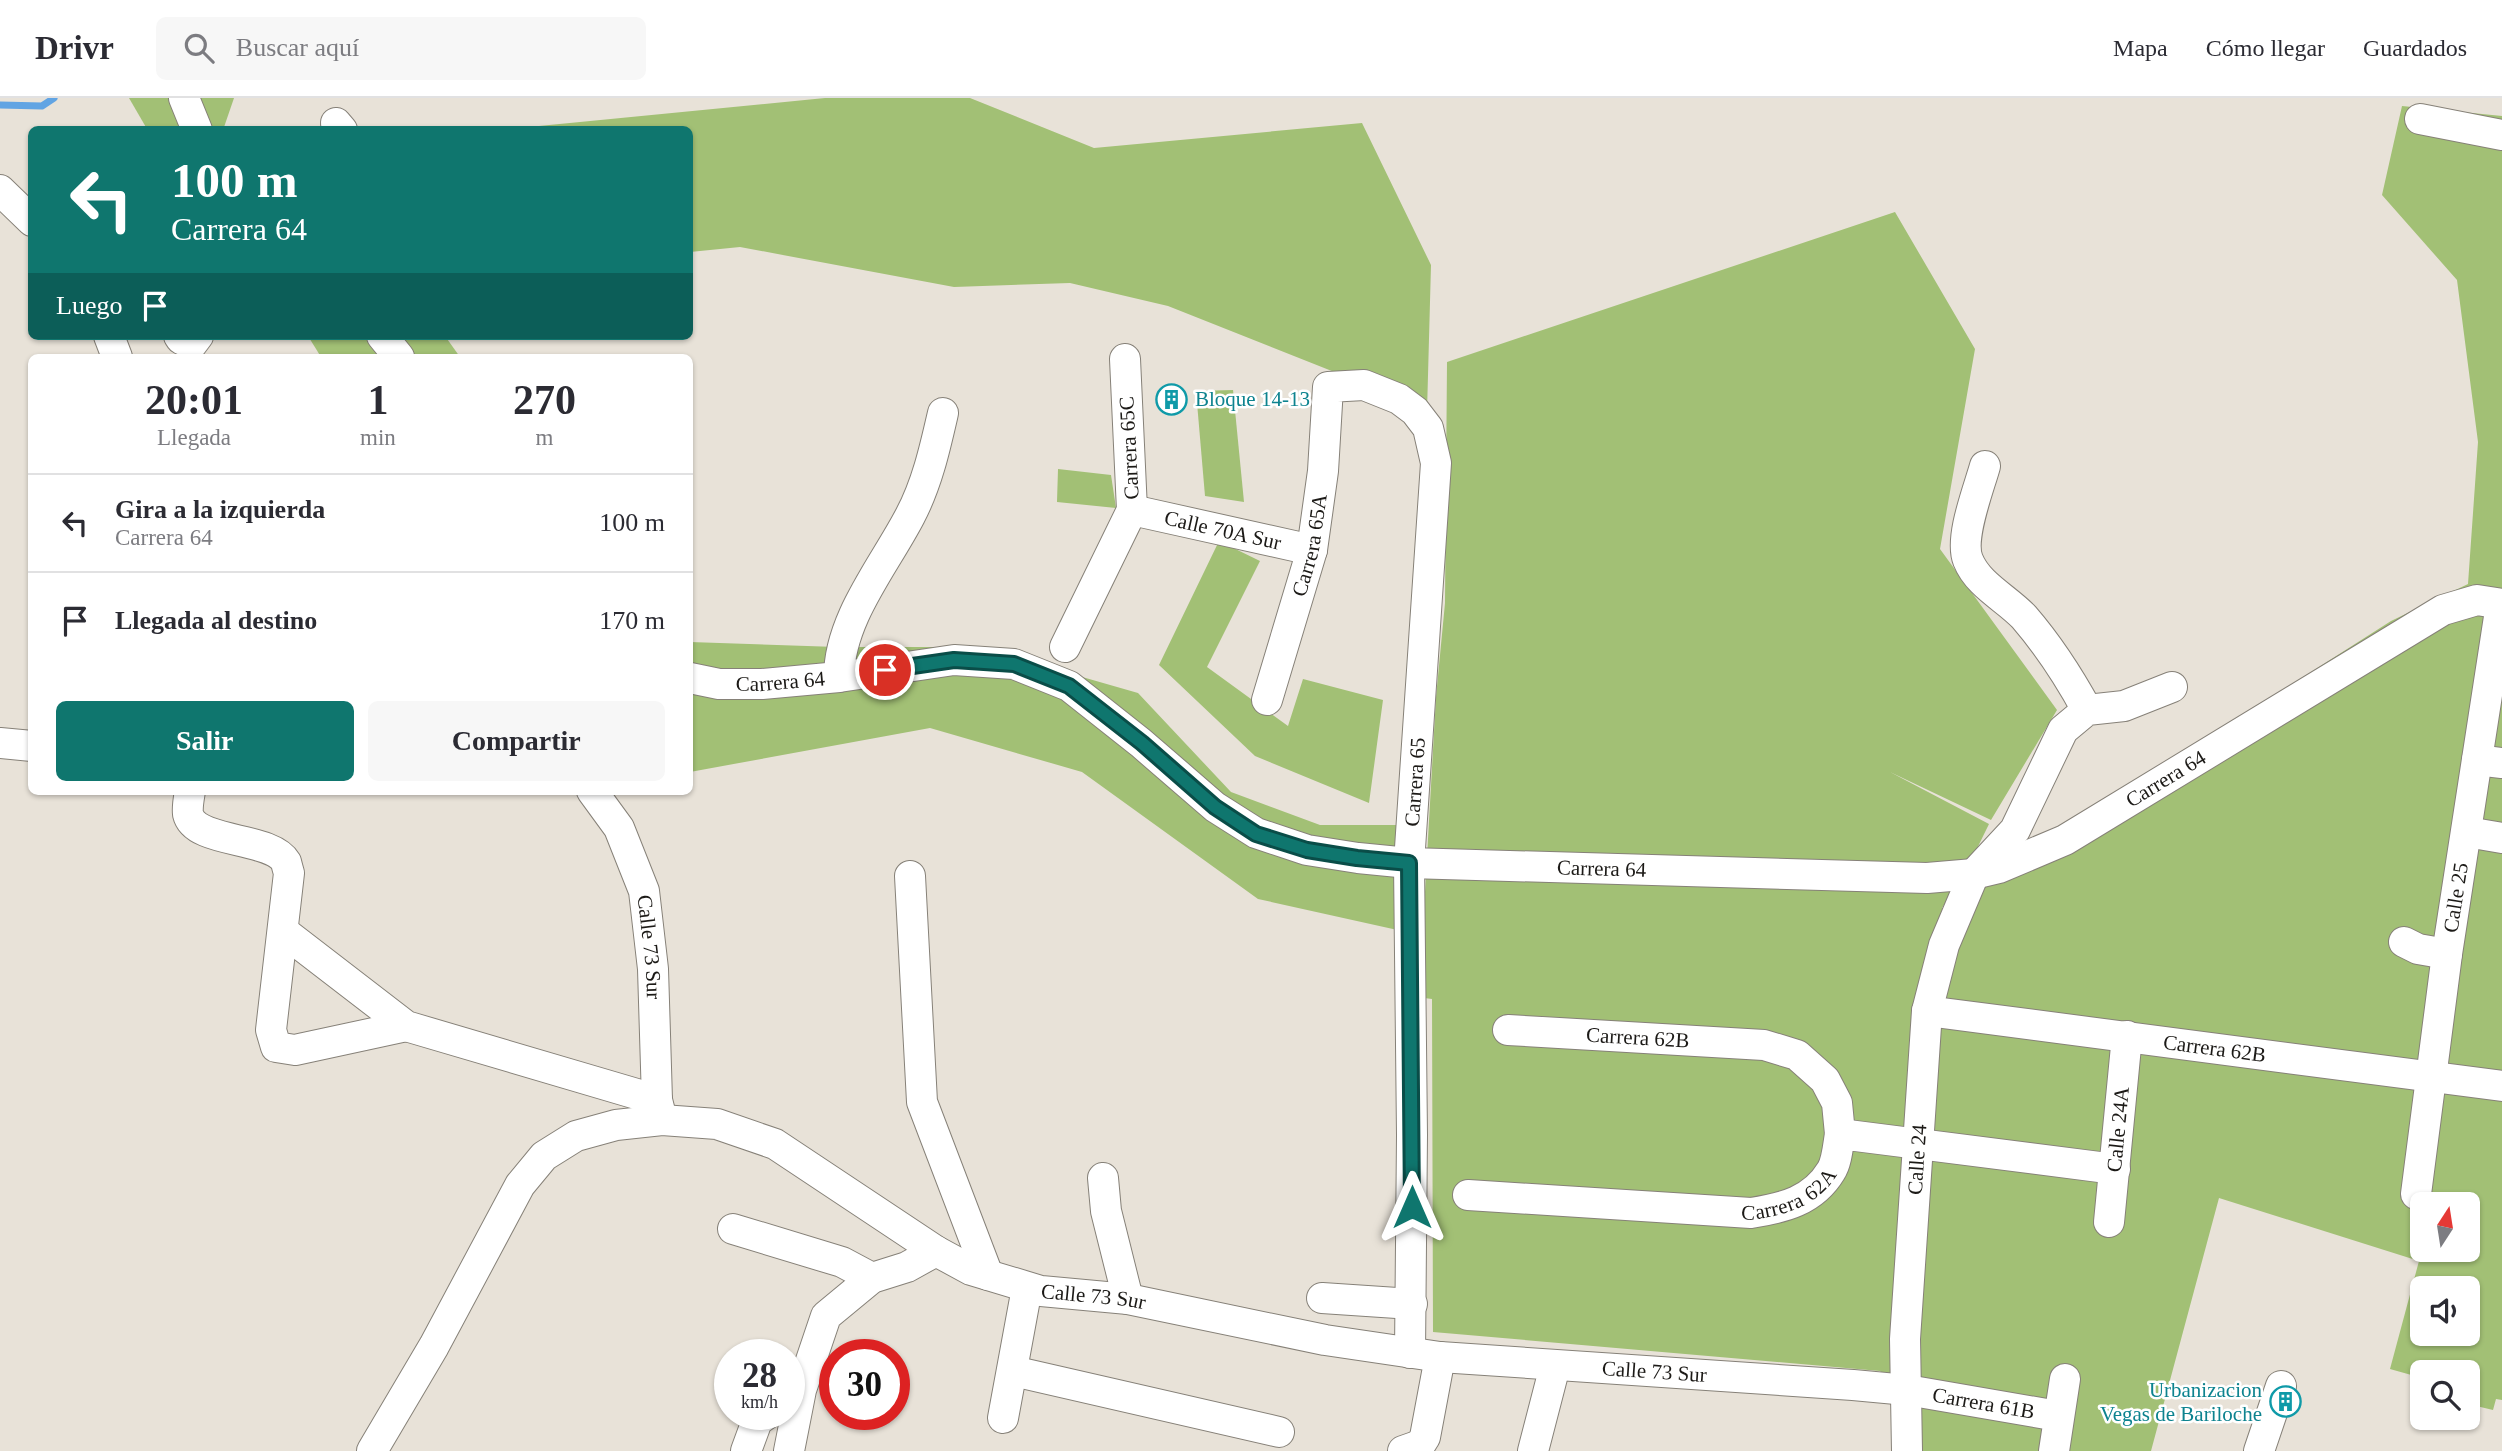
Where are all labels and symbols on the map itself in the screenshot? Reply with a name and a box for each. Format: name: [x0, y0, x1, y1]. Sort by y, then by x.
building icon: Bloque 14-13: [1155, 382, 1189, 416]
place label: Bloque 14-13: [1195, 387, 1310, 411]
street label: Carrera 65C: [1114, 396, 1144, 500]
street label: Carrera 65A: [1287, 491, 1332, 599]
street label: Calle 70A Sur: [1162, 506, 1284, 555]
pin: [855, 640, 915, 700]
street label: Carrera 64: [736, 666, 826, 696]
street label: Carrera 65: [1400, 737, 1430, 827]
street label: Carrera 64: [2121, 745, 2210, 812]
street label: Carrera 64: [1557, 855, 1647, 882]
street label: Calle 25: [2438, 861, 2473, 934]
street label: Calle 73 Sur: [633, 893, 666, 1000]
street label: Carrera 62B: [1586, 1023, 1690, 1053]
street label: Carrera 62B: [2162, 1030, 2267, 1067]
street label: Calle 24A: [2102, 1085, 2134, 1173]
street label: Calle 24: [1903, 1123, 1931, 1195]
street label: Carrera 62A: [1740, 1163, 1842, 1225]
position arrow: [1375, 1170, 1449, 1244]
north arrow: [2410, 1192, 2480, 1262]
street label: Calle 73 Sur: [1040, 1279, 1148, 1314]
speed limit sign: 30: [819, 1339, 910, 1430]
street label: Calle 73 Sur: [1601, 1356, 1708, 1387]
place label: Urbanizacion Vegas de Bariloche: [2100, 1378, 2262, 1426]
street label: Carrera 61B: [1931, 1383, 2036, 1424]
building icon: Urbanizacion Vegas de Bariloche: [2268, 1385, 2302, 1419]

